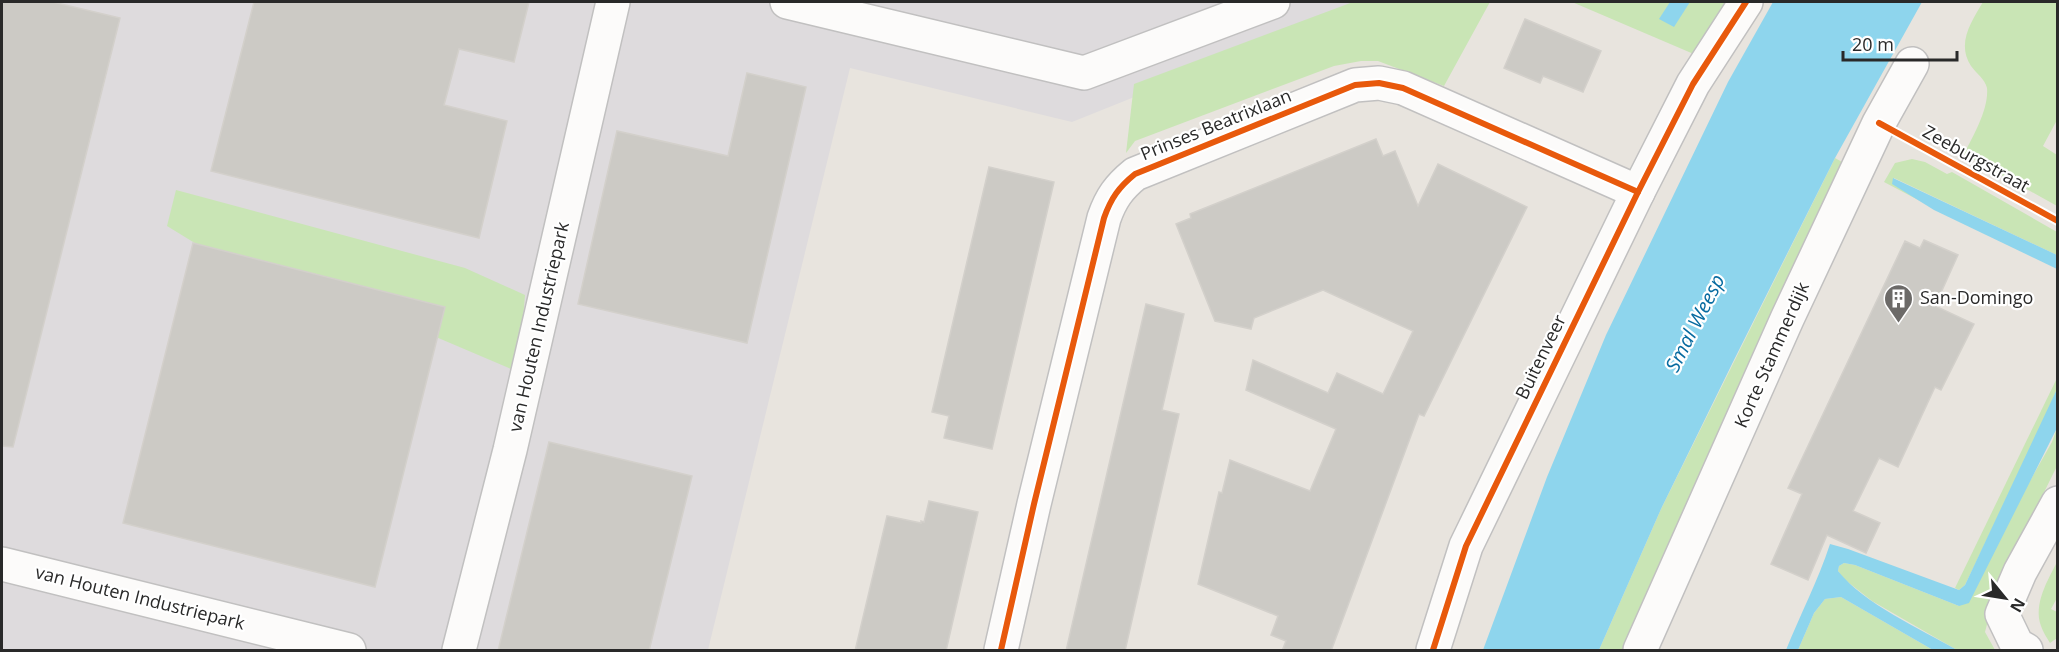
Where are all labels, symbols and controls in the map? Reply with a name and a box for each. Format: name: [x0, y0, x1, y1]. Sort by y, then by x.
scale bar: [1843, 24, 1957, 62]
text: 20 m: [1852, 32, 1894, 56]
street label: Prinses Beatrixlaan: [1137, 83, 1295, 165]
street label: Zeeburgstraat: [1919, 119, 2034, 197]
street label: van Houten Industriepark: [502, 219, 574, 434]
water label: Smal Weesp: [1658, 269, 1731, 376]
street label: Korte Stammerdijk: [1728, 277, 1814, 431]
building icon: San-Domingo: [1883, 282, 1915, 324]
place label: San-Domingo: [1920, 285, 2033, 309]
street label: Buitenveer: [1509, 310, 1571, 403]
street label: van Houten Industriepark: [33, 559, 248, 635]
north arrow: [1975, 568, 2035, 628]
text: N: [2005, 594, 2031, 617]

